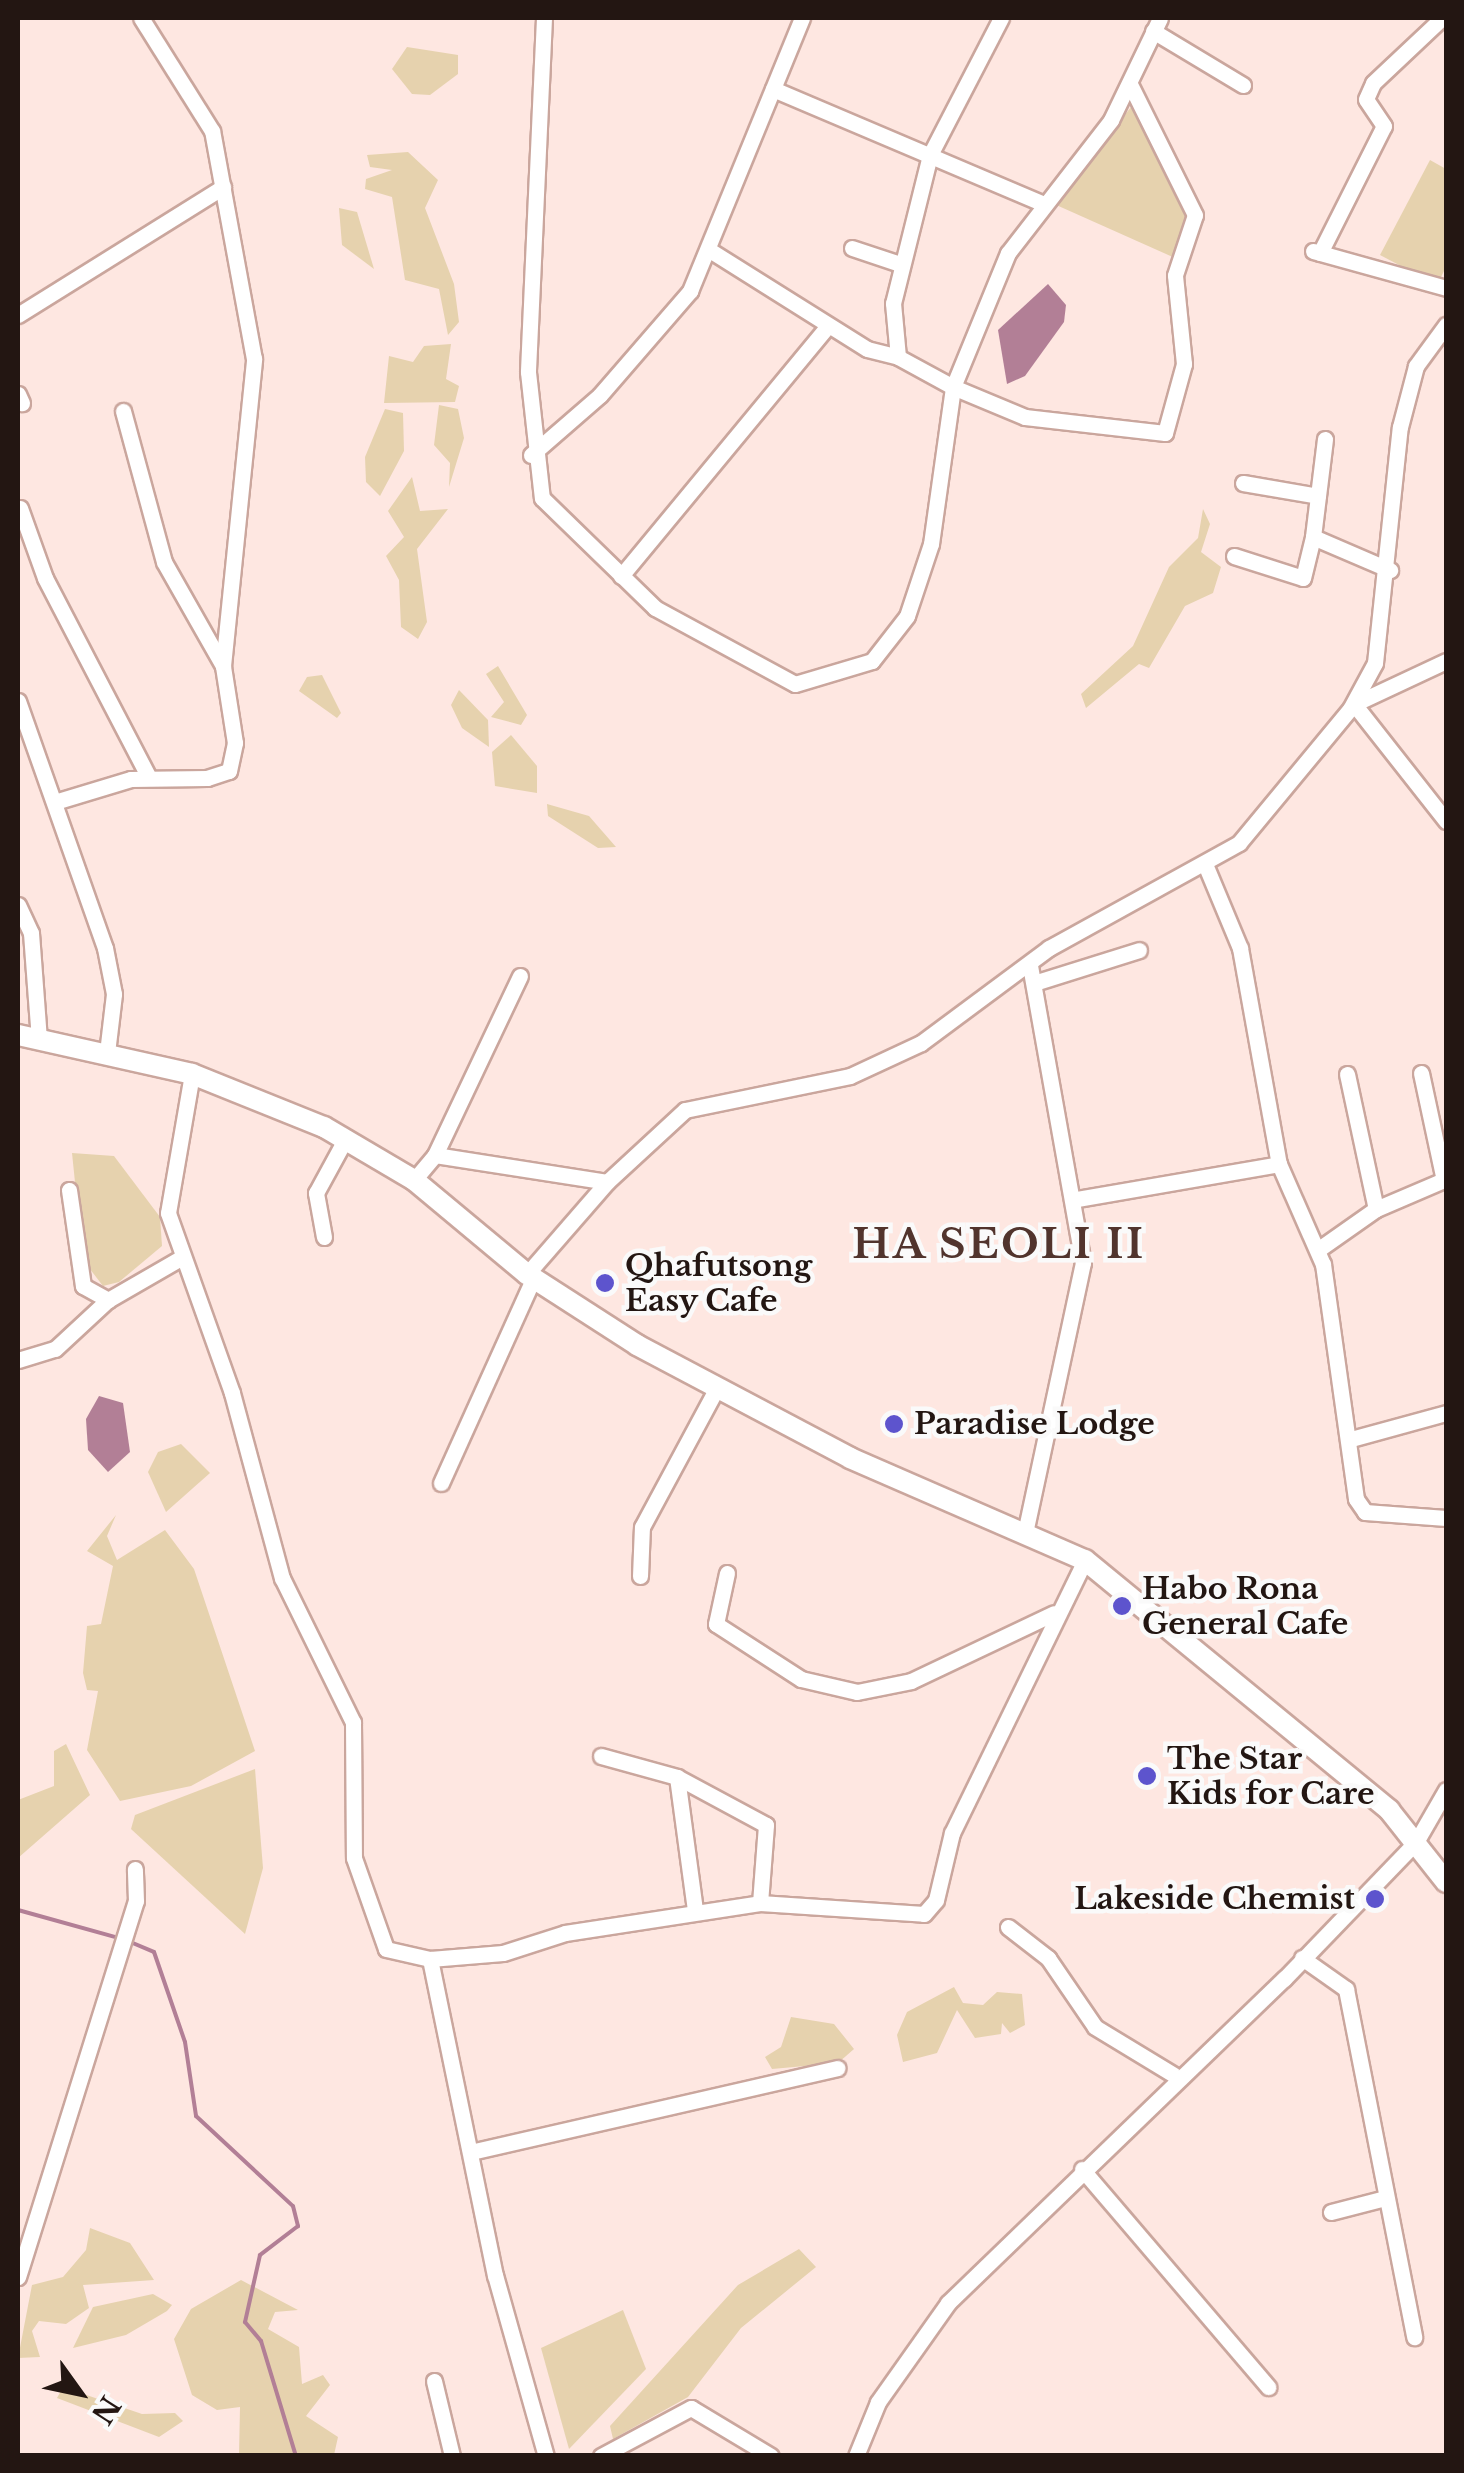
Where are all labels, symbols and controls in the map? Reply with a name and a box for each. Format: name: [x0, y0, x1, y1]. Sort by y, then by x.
district label: HA SEOLI II: [852, 1220, 1146, 1268]
place label: Qhafutsong Easy Cafe: [625, 1248, 812, 1318]
marker: Qhafutsong Easy Cafe: [594, 1272, 616, 1294]
place label: Paradise Lodge: [914, 1406, 1155, 1442]
marker: Paradise Lodge: [883, 1413, 905, 1435]
place label: Habo Rona General Cafe: [1142, 1571, 1348, 1642]
marker: Habo Rona General Cafe: [1111, 1595, 1133, 1617]
place label: The Star Kids for Care: [1167, 1741, 1375, 1812]
marker: The Star Kids for Care: [1136, 1765, 1158, 1787]
place label: Lakeside Chemist: [1074, 1881, 1355, 1917]
marker: Lakeside Chemist: [1364, 1888, 1386, 1910]
north arrow: [30, 2343, 130, 2443]
text: N: [84, 2389, 127, 2430]

